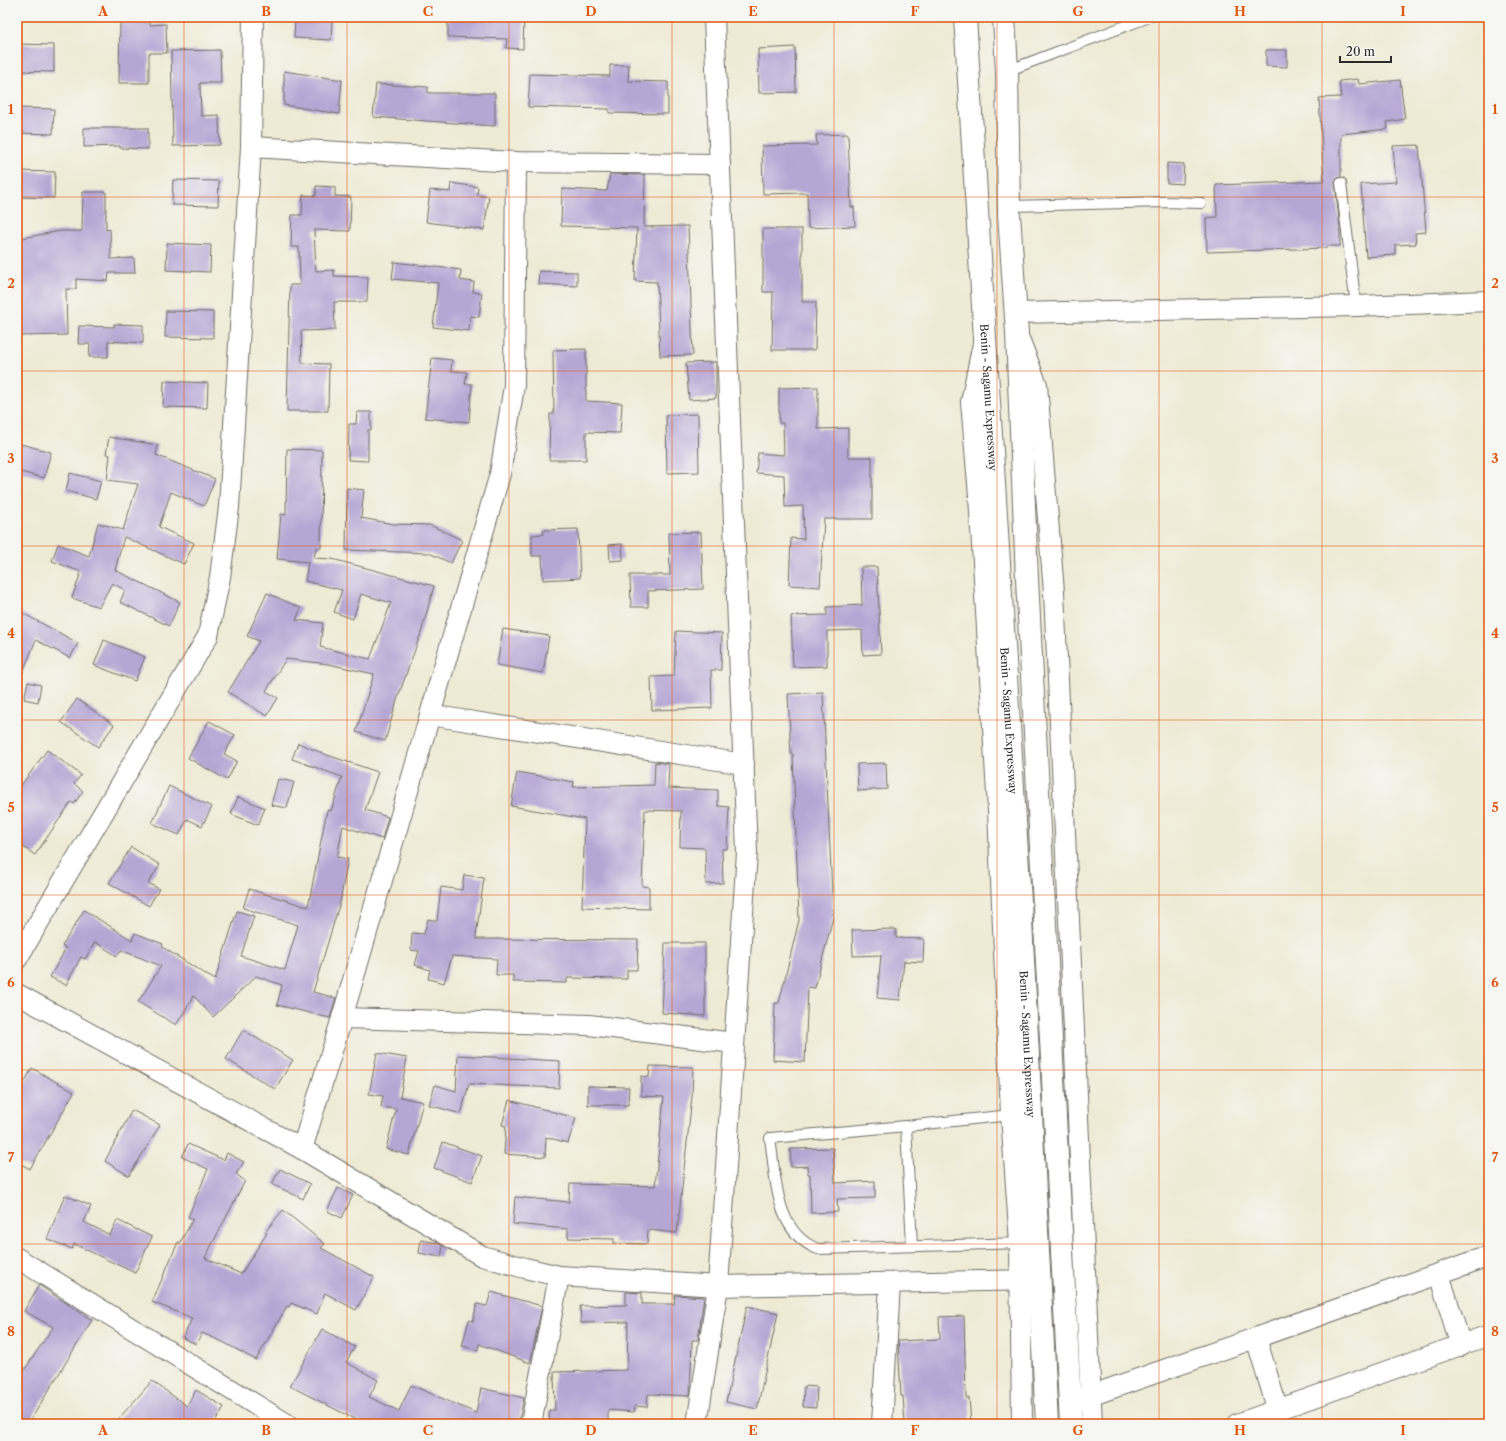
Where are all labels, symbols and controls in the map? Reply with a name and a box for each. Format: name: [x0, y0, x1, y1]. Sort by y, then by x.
text: A: [97, 3, 109, 19]
text: B: [261, 3, 271, 19]
text: C: [423, 3, 433, 19]
text: D: [585, 3, 597, 19]
text: E: [748, 3, 758, 19]
text: F: [911, 3, 920, 19]
text: G: [1072, 3, 1084, 19]
text: H: [1234, 3, 1246, 19]
text: I: [1400, 3, 1406, 19]
scale bar: [1340, 38, 1391, 64]
text: 20 m: [1346, 44, 1375, 59]
text: 1: [8, 101, 14, 117]
text: 1: [1492, 101, 1498, 117]
text: 2: [7, 275, 15, 291]
text: 2: [1491, 275, 1499, 291]
street label: Benin - Sagamu Expressway: [977, 323, 1000, 472]
text: 3: [7, 450, 15, 466]
text: 3: [1491, 450, 1499, 466]
text: 4: [7, 625, 15, 641]
text: 4: [1491, 625, 1499, 641]
street label: Benin - Sagamu Expressway: [997, 647, 1020, 795]
text: 5: [7, 799, 15, 815]
text: 5: [1491, 799, 1499, 815]
street label: Benin - Sagamu Expressway: [1017, 970, 1038, 1119]
text: 6: [7, 974, 15, 990]
text: 6: [1491, 974, 1499, 990]
text: 7: [8, 1149, 15, 1165]
text: 7: [1492, 1149, 1499, 1165]
text: 8: [7, 1323, 15, 1339]
text: 8: [1491, 1323, 1499, 1339]
text: A: [97, 1422, 109, 1438]
text: B: [261, 1422, 271, 1438]
text: C: [423, 1422, 433, 1438]
text: D: [585, 1422, 597, 1438]
text: E: [748, 1422, 758, 1438]
text: F: [911, 1422, 920, 1438]
text: G: [1072, 1422, 1084, 1438]
text: H: [1234, 1422, 1246, 1438]
text: I: [1400, 1422, 1406, 1438]

